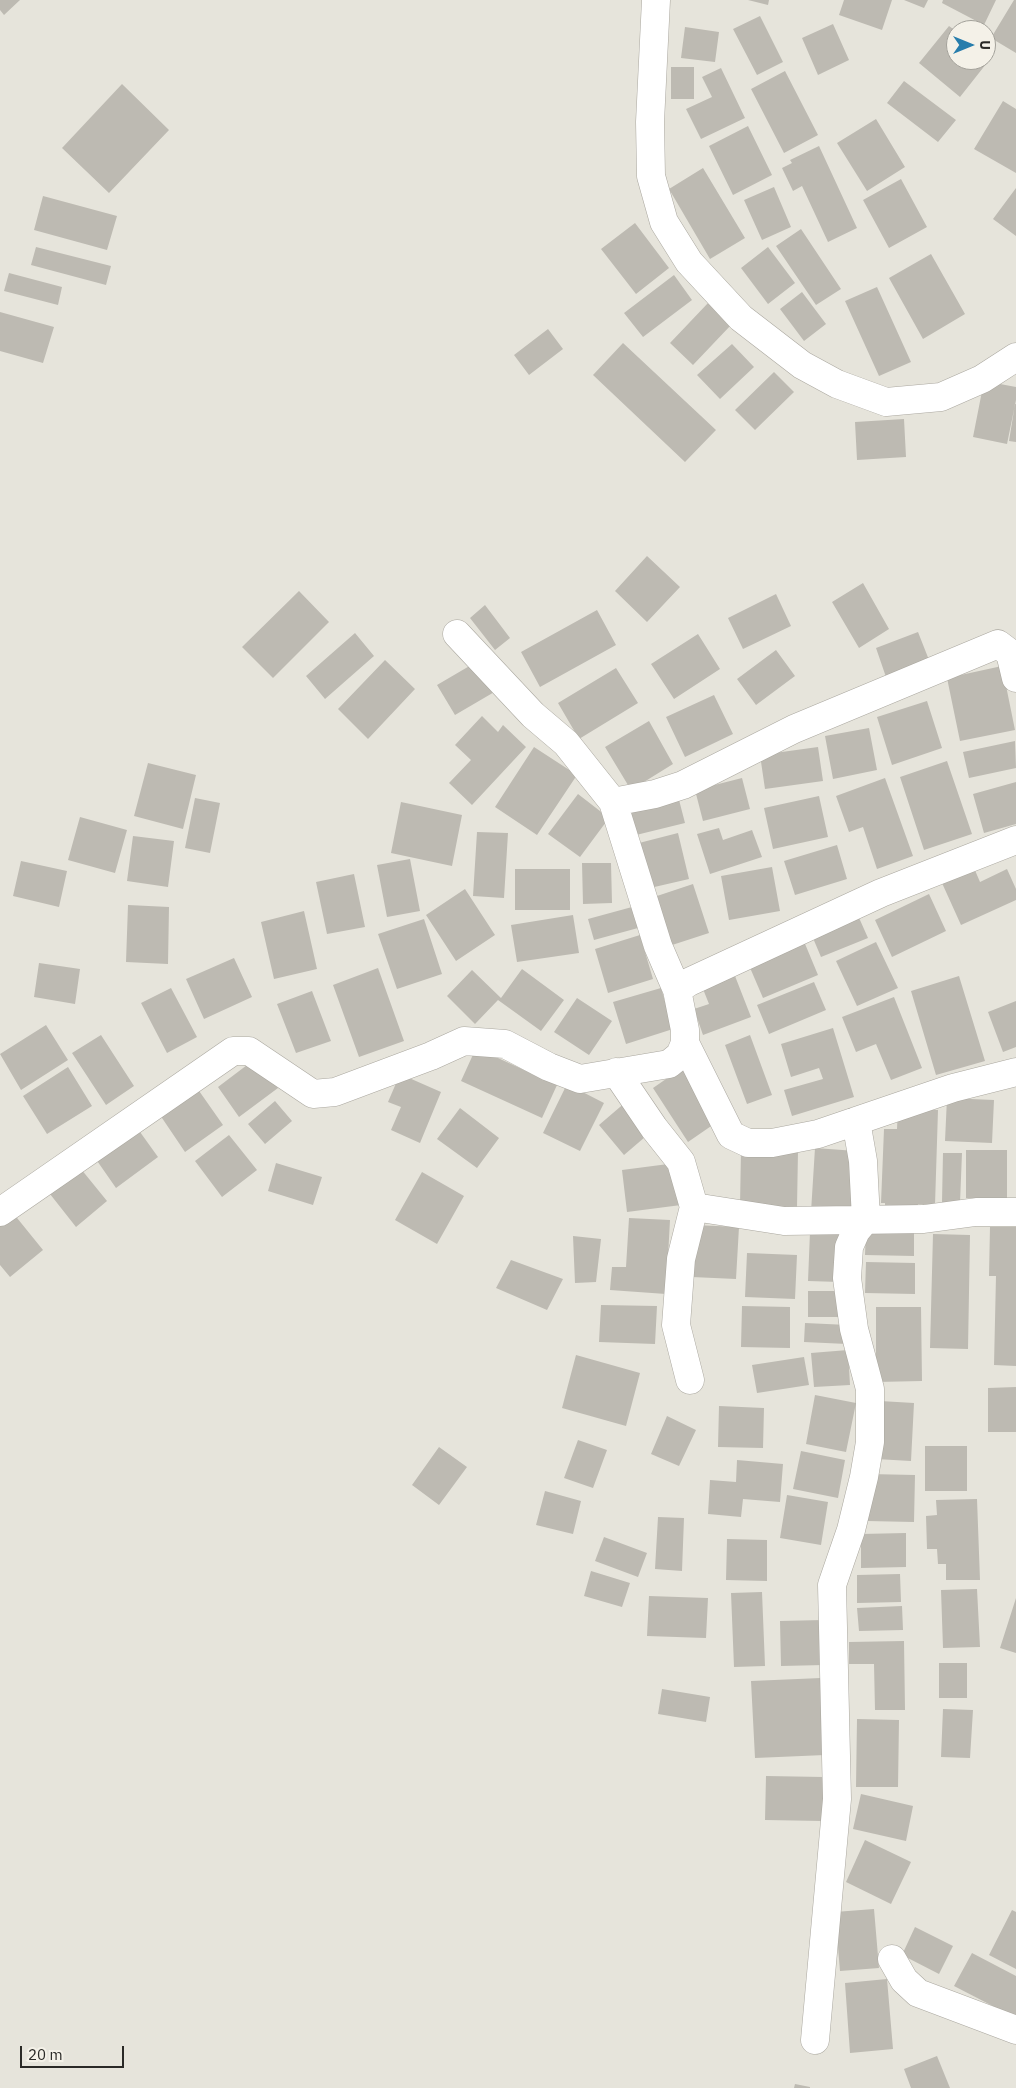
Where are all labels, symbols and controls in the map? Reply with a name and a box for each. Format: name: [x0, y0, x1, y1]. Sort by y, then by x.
north arrow: [946, 20, 996, 70]
text: U: [976, 40, 994, 50]
scale bar: [22, 2036, 126, 2068]
text: 20 m: [28, 2045, 63, 2064]

